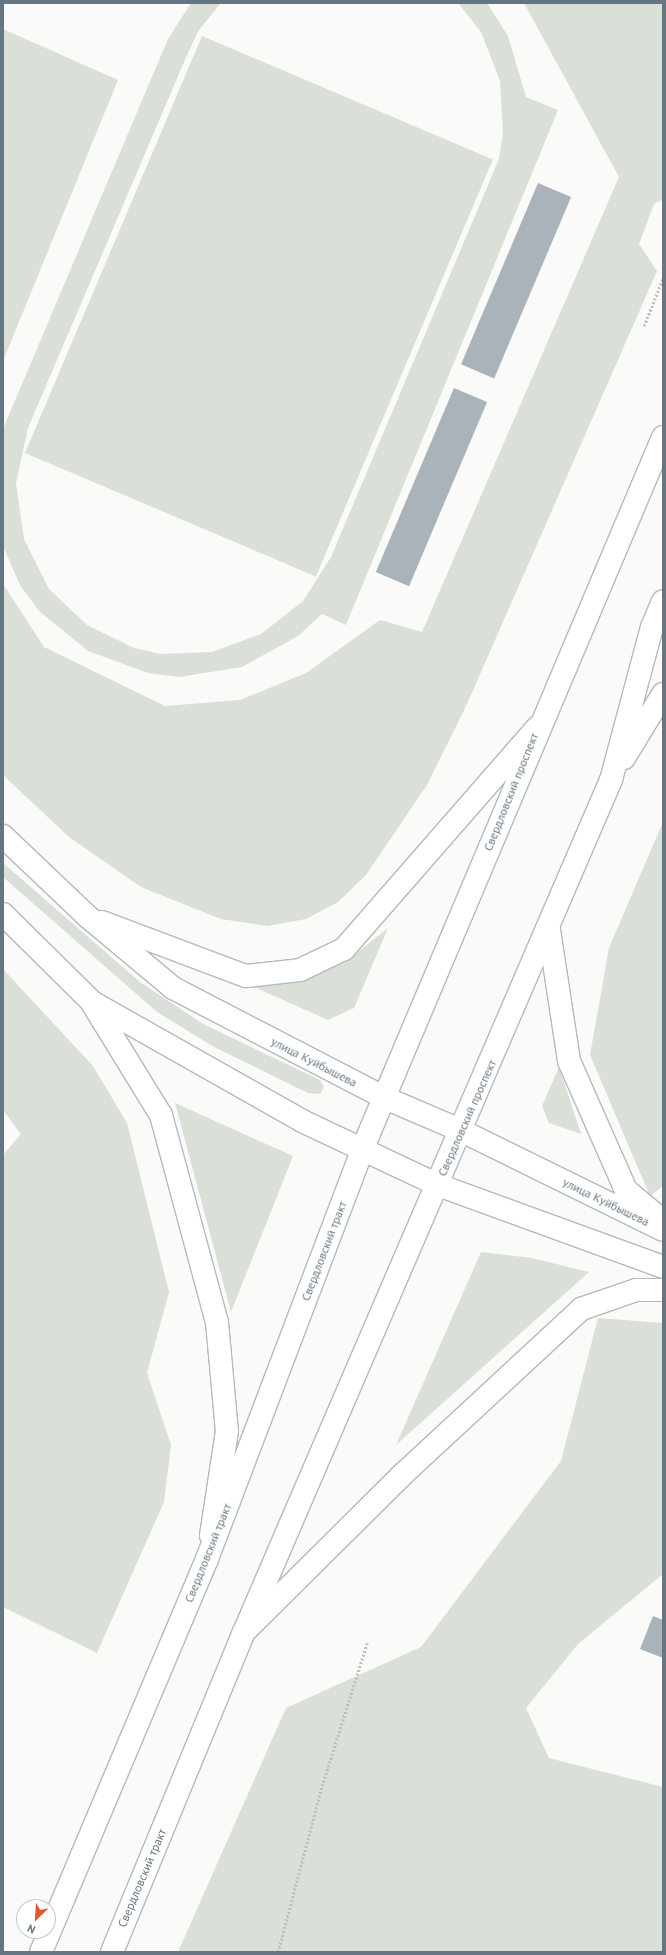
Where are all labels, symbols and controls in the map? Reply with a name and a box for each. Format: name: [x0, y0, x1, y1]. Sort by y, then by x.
street label: Свердловский проспект: [481, 731, 541, 853]
street label: улица Куйбышева: [269, 1034, 359, 1090]
street label: Свердловский проспект: [435, 1058, 499, 1178]
street label: улица Куйбышева: [560, 1175, 652, 1229]
street label: Свердловский тракт: [298, 1199, 350, 1303]
street label: Свердловский тракт: [181, 1501, 235, 1605]
street label: Свердловский тракт: [115, 1826, 169, 1930]
north arrow: [16, 1899, 56, 1939]
text: N: [25, 1921, 38, 1937]

